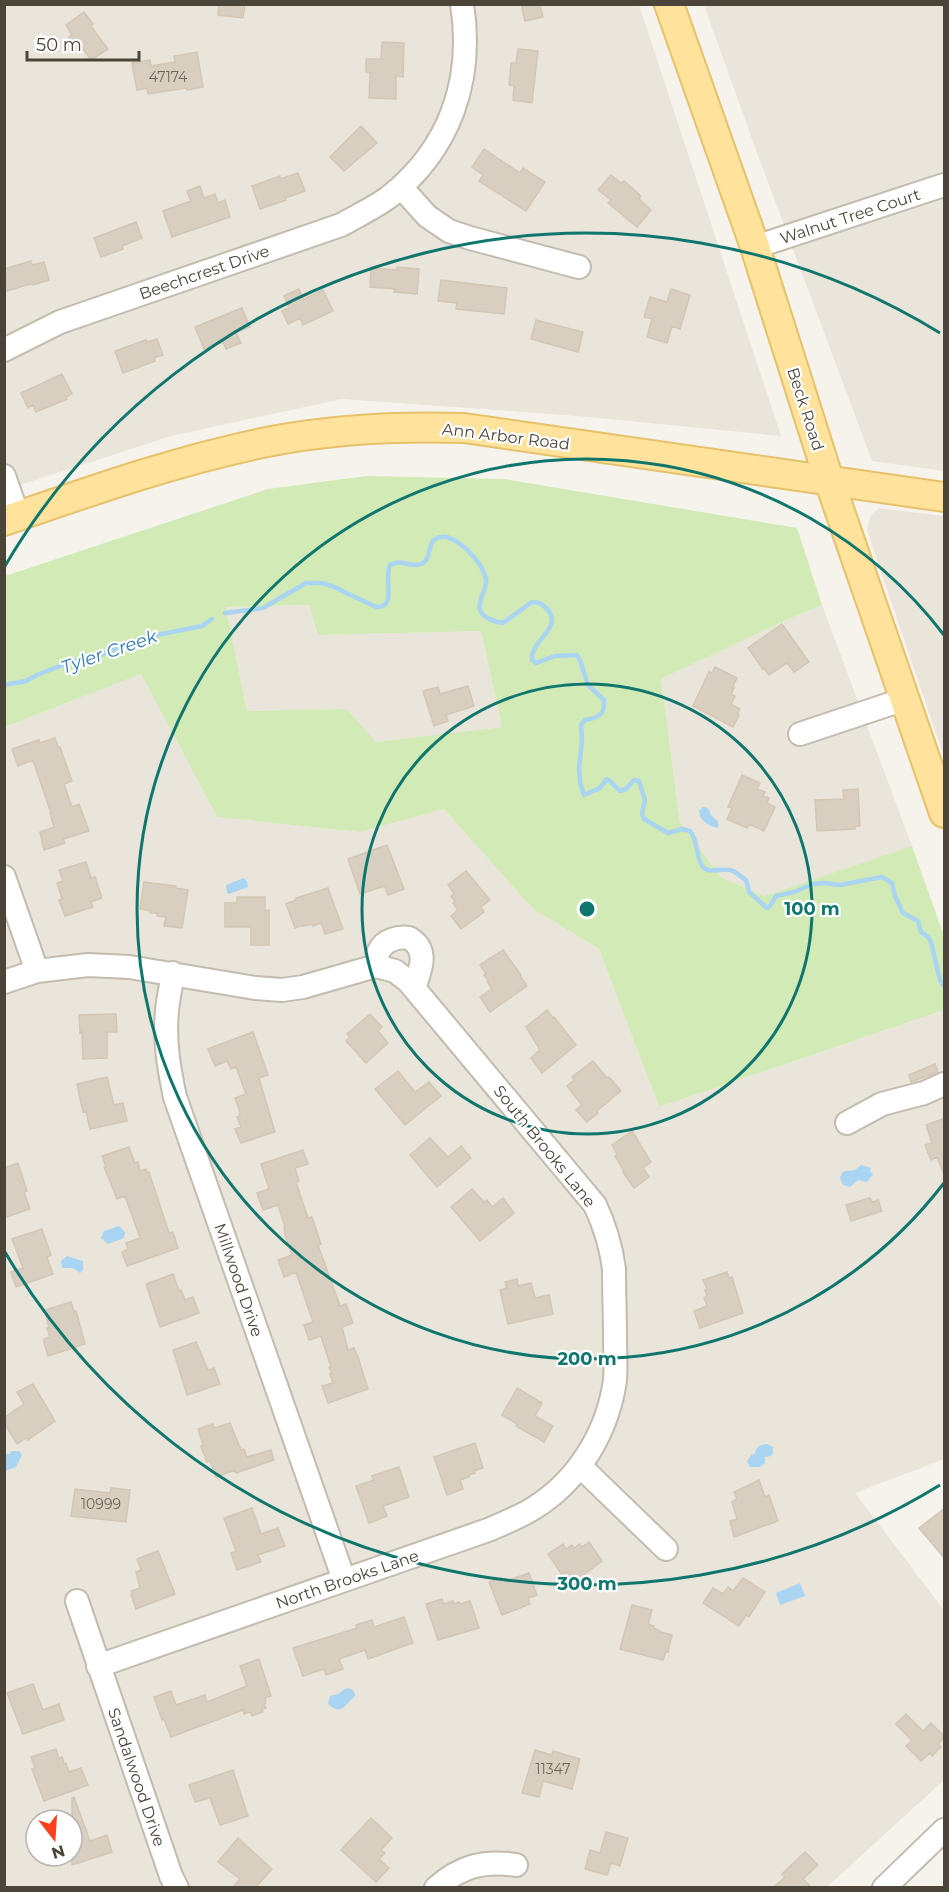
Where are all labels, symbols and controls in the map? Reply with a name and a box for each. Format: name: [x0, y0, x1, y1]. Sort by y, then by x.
scale bar: [27, 24, 140, 62]
text: 50 m: [36, 34, 82, 56]
house number: 47174: [149, 68, 188, 86]
street label: Walnut Tree Court: [778, 185, 923, 248]
street label: Beechcrest Drive: [137, 241, 272, 304]
street label: Beck Road: [783, 365, 828, 453]
street label: Ann Arbor Road: [441, 419, 571, 454]
water label: Tyler Creek: [58, 625, 161, 679]
text: 100 m: [784, 898, 840, 920]
centre of rings: [577, 899, 597, 919]
street label: South Brooks Lane: [490, 1082, 600, 1211]
street label: Millwood Drive: [210, 1221, 267, 1340]
text: 200 m: [557, 1348, 617, 1370]
house number: 10999: [81, 1495, 121, 1513]
street label: North Brooks Lane: [273, 1546, 421, 1613]
text: 300 m: [556, 1573, 617, 1595]
street label: Sandalwood Drive: [104, 1705, 169, 1849]
house number: 11347: [536, 1760, 570, 1778]
north arrow: [24, 1808, 84, 1868]
text: N: [49, 1841, 67, 1863]

